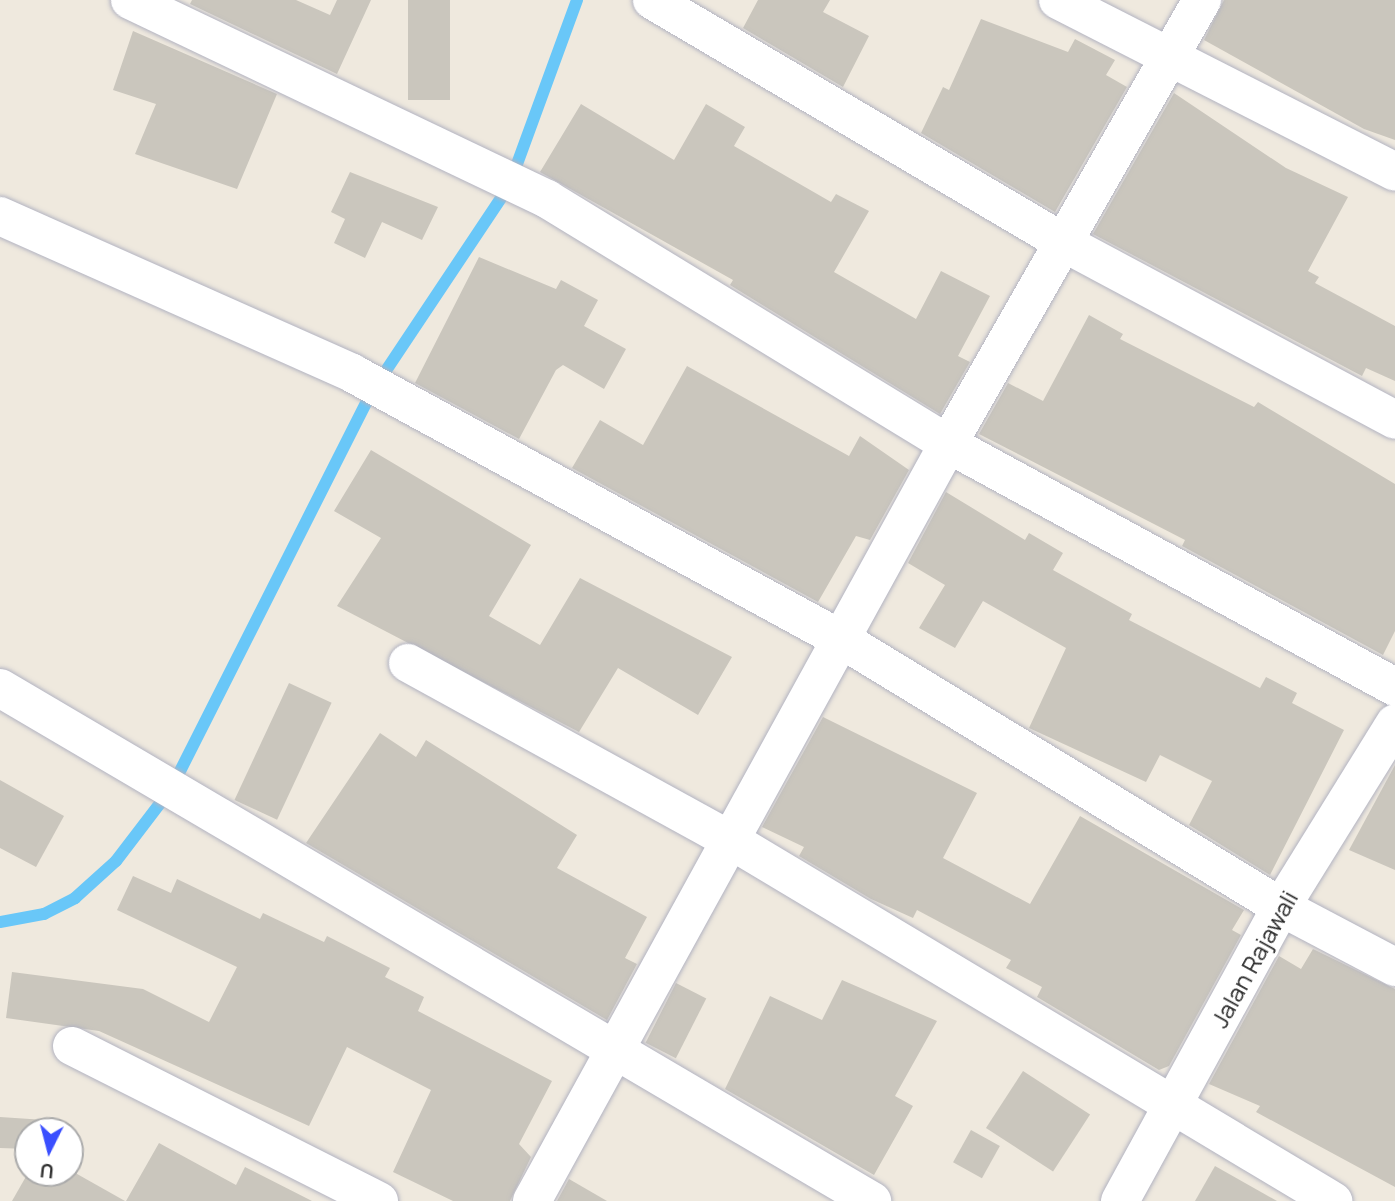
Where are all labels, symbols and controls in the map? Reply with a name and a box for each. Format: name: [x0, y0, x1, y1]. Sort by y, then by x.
street label: Jalan Rajawali: [1205, 886, 1303, 1032]
north arrow: [14, 1117, 84, 1187]
text: U: [39, 1157, 55, 1185]

